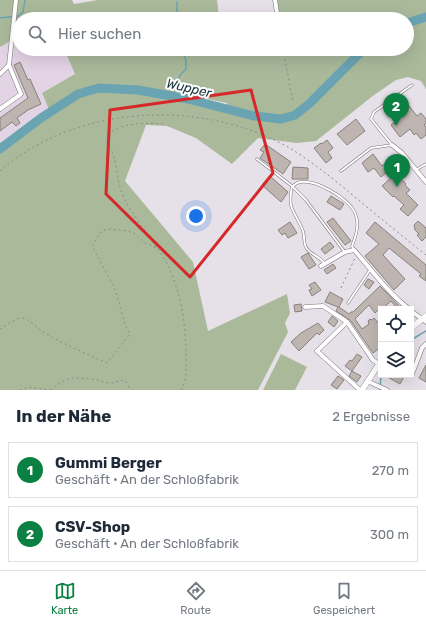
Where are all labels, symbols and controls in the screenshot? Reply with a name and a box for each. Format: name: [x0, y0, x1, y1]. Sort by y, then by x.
search box: [12, 12, 414, 56]
icon: search: [26, 23, 48, 45]
text: Hier suchen: [58, 25, 141, 43]
water label: Wupper: [165, 76, 214, 101]
pin: 2: [383, 93, 409, 126]
pin: 1: [384, 154, 410, 187]
your location: [186, 206, 206, 226]
map controls: [378, 306, 414, 378]
button: locate: [378, 306, 414, 342]
button: layers: [378, 342, 414, 378]
text: In der Nähe: [16, 406, 111, 426]
text: 2 Ergebnisse: [332, 409, 410, 424]
text: Gummi Berger: [55, 454, 162, 472]
text: 1: [27, 463, 33, 478]
text: 270 m: [372, 463, 409, 478]
text: Geschäft · An der Schloßfabrik: [55, 472, 239, 487]
text: CSV-Shop: [55, 518, 130, 536]
text: 2: [26, 527, 34, 542]
text: 300 m: [370, 527, 409, 542]
text: Geschäft · An der Schloßfabrik: [55, 536, 239, 551]
tab: Karte: [51, 580, 78, 617]
tab: Route: [180, 580, 211, 617]
tab: Gespeichert: [313, 580, 375, 617]

